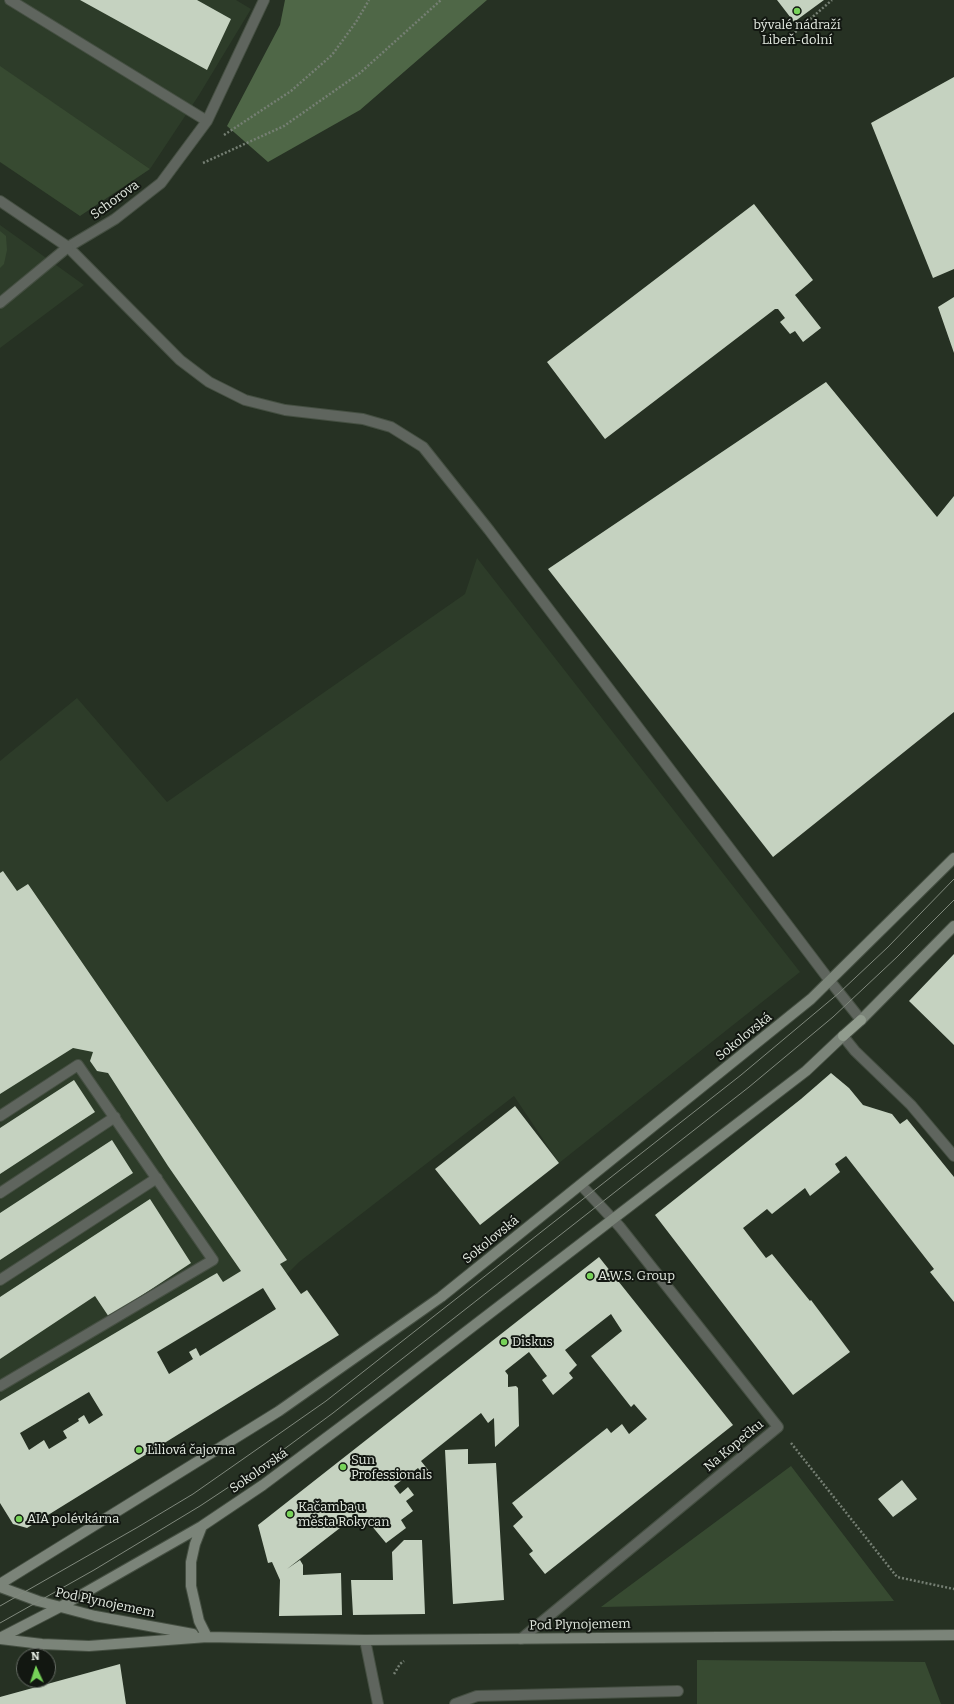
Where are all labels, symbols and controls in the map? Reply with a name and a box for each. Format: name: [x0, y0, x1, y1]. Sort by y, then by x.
marker: bývalé nádraží Libeň-dolní: [792, 6, 802, 16]
place label: bývalé nádraží Libeň-dolní: [753, 17, 841, 48]
street label: Schorova: [88, 177, 142, 223]
street label: Sokolovská: [713, 1010, 775, 1064]
street label: Sokolovská: [460, 1213, 522, 1267]
place label: A.W.S. Group: [598, 1268, 675, 1284]
marker: A.W.S. Group: [585, 1271, 595, 1281]
place label: Diskus: [512, 1334, 553, 1350]
marker: Diskus: [499, 1337, 509, 1347]
street label: Na Kopečku: [701, 1417, 767, 1475]
place label: Liliová čajovna: [147, 1442, 235, 1458]
marker: Liliová čajovna: [134, 1445, 144, 1455]
street label: Sokolovská: [227, 1445, 291, 1497]
place label: Sun Professionals: [351, 1452, 432, 1483]
marker: Sun Professionals: [338, 1462, 348, 1472]
place label: Kačamba u města Rokycan: [298, 1499, 389, 1530]
marker: Kačamba u města Rokycan: [285, 1509, 295, 1519]
place label: AIA polévkárna: [27, 1511, 119, 1527]
marker: AIA polévkárna: [14, 1514, 24, 1524]
street label: Pod Plynojemem: [54, 1585, 156, 1621]
street label: Pod Plynojemem: [529, 1616, 631, 1634]
north arrow: [16, 1648, 56, 1688]
text: N: [31, 1650, 40, 1663]

